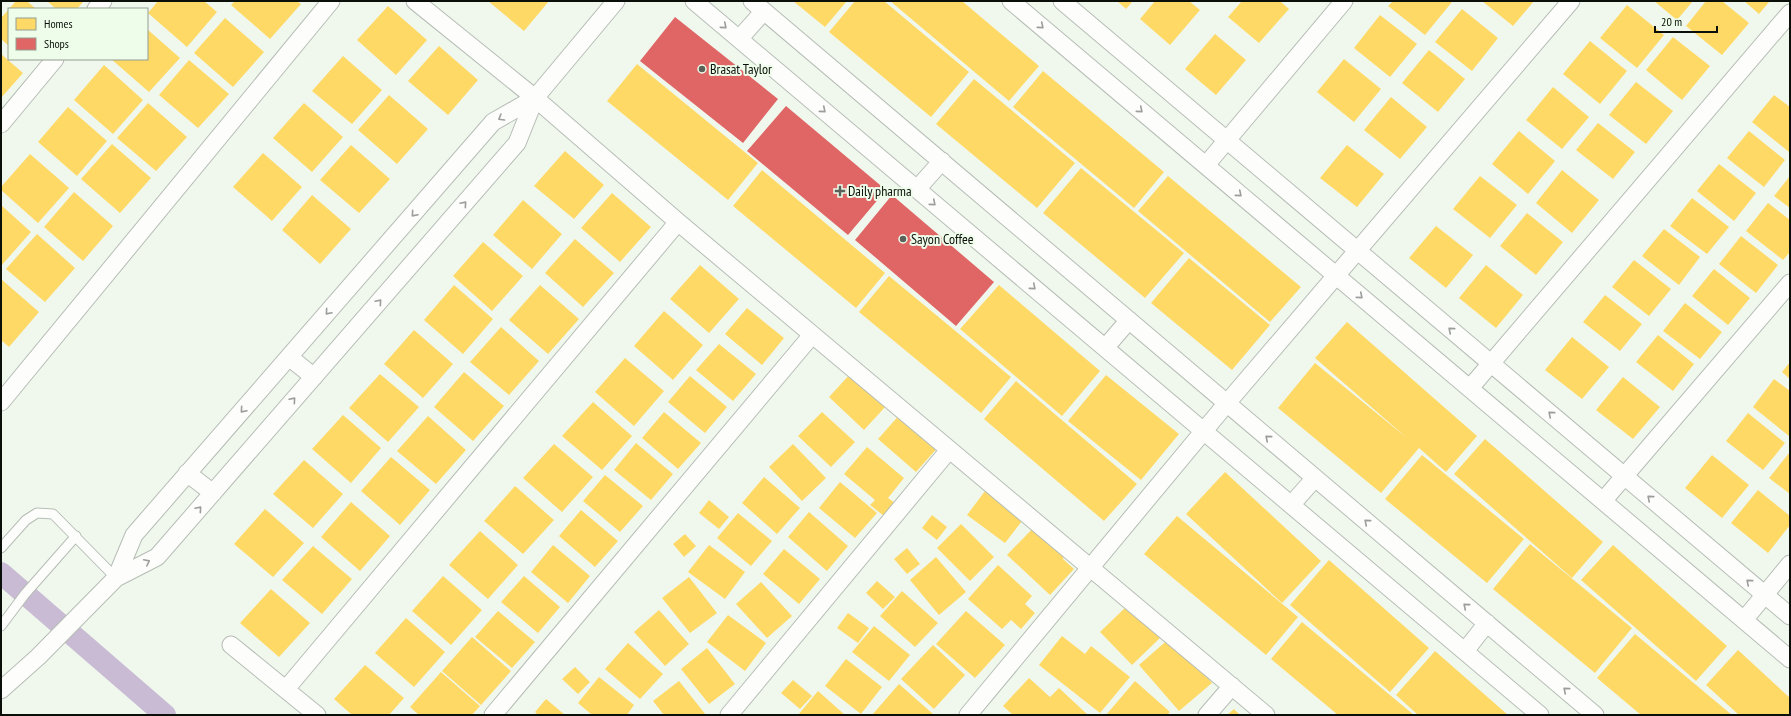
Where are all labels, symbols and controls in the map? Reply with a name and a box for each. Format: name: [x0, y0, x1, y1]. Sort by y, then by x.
legend: [8, 8, 148, 60]
scale bar: [1655, 8, 1717, 34]
text: 20 m: [1661, 14, 1682, 29]
text: Homes: [44, 16, 72, 31]
one-way arrow: [719, 22, 727, 29]
one-way arrow: [1036, 22, 1043, 29]
text: Shops: [44, 36, 69, 51]
place label: Brasat Taylor: [710, 60, 772, 78]
marker: Brasat Taylor: [697, 64, 707, 74]
one-way arrow: [1135, 105, 1143, 112]
one-way arrow: [819, 106, 826, 113]
one-way arrow: [498, 113, 505, 120]
place label: Daily pharma: [848, 182, 911, 200]
marker: Daily pharma: [835, 186, 845, 196]
one-way arrow: [1235, 189, 1242, 196]
one-way arrow: [929, 199, 936, 206]
one-way arrow: [459, 201, 467, 209]
one-way arrow: [411, 209, 418, 217]
place label: Sayon Coffee: [911, 230, 974, 248]
marker: Sayon Coffee: [898, 234, 908, 244]
one-way arrow: [1028, 282, 1035, 289]
one-way arrow: [1355, 291, 1363, 298]
one-way arrow: [374, 299, 381, 307]
one-way arrow: [326, 307, 333, 315]
one-way arrow: [1449, 328, 1456, 335]
one-way arrow: [289, 398, 296, 405]
one-way arrow: [240, 405, 247, 413]
one-way arrow: [1548, 412, 1555, 419]
one-way arrow: [1265, 435, 1273, 442]
one-way arrow: [1647, 495, 1655, 502]
one-way arrow: [194, 506, 202, 514]
one-way arrow: [1365, 519, 1372, 526]
one-way arrow: [143, 559, 151, 567]
one-way arrow: [1747, 579, 1754, 586]
one-way arrow: [1464, 603, 1471, 610]
one-way arrow: [1563, 687, 1570, 694]

